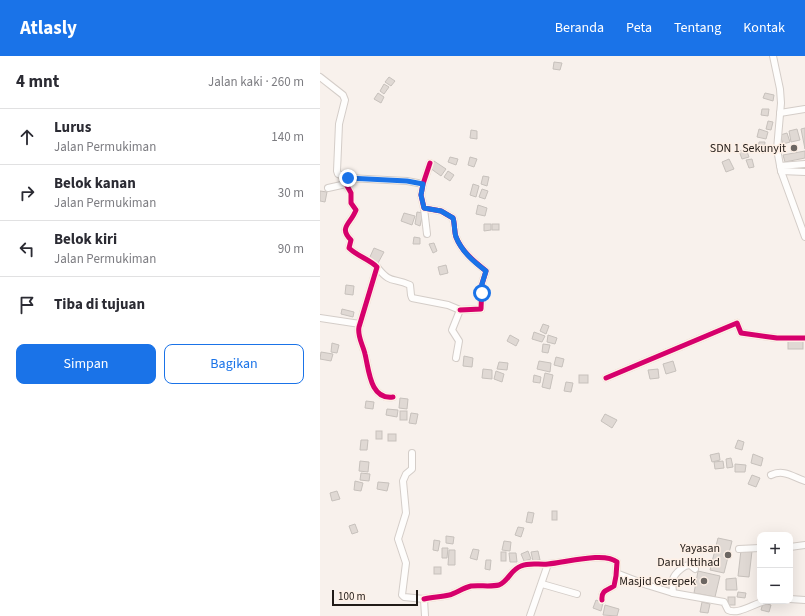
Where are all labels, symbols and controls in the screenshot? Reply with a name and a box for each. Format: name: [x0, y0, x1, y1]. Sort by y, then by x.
text: Atlasly: [20, 15, 77, 42]
text: Beranda: [555, 18, 604, 38]
text: Peta: [626, 18, 652, 38]
text: Tentang: [674, 18, 721, 38]
text: Kontak: [743, 18, 785, 38]
text: 4 mnt: [16, 70, 59, 94]
text: Jalan kaki · 260 m: [208, 73, 304, 91]
text: Lurus: [54, 117, 91, 138]
icon: ahead: [16, 126, 38, 148]
text: 140 m: [271, 128, 304, 146]
text: Jalan Permukiman: [54, 138, 156, 156]
place label: SDN 1 Sekunyit: [710, 140, 786, 157]
marker: SDN 1 Sekunyit: [789, 143, 799, 153]
route end: [339, 169, 357, 187]
text: Belok kanan: [54, 173, 136, 194]
icon: right: [16, 182, 38, 204]
text: 30 m: [278, 184, 304, 202]
text: Jalan Permukiman: [54, 194, 156, 212]
text: Belok kiri: [54, 229, 117, 250]
icon: left: [16, 238, 38, 260]
text: 90 m: [278, 240, 304, 258]
text: Jalan Permukiman: [54, 250, 156, 268]
route start: [473, 284, 491, 302]
icon: arrive: [16, 294, 38, 316]
text: Tiba di tujuan: [54, 294, 145, 315]
button: Simpan: [16, 344, 156, 384]
button: Bagikan: [164, 344, 304, 384]
map controls: [757, 532, 793, 604]
button: +: [757, 532, 793, 568]
place label: Yayasan Darul Ittihad: [657, 540, 720, 571]
marker: Yayasan Darul Ittihad: [723, 550, 733, 560]
button: −: [757, 568, 793, 604]
place label: Masjid Gerepek: [619, 573, 696, 590]
marker: Masjid Gerepek: [699, 576, 709, 586]
scale bar: [332, 588, 418, 607]
text: 100 m: [338, 589, 366, 604]

